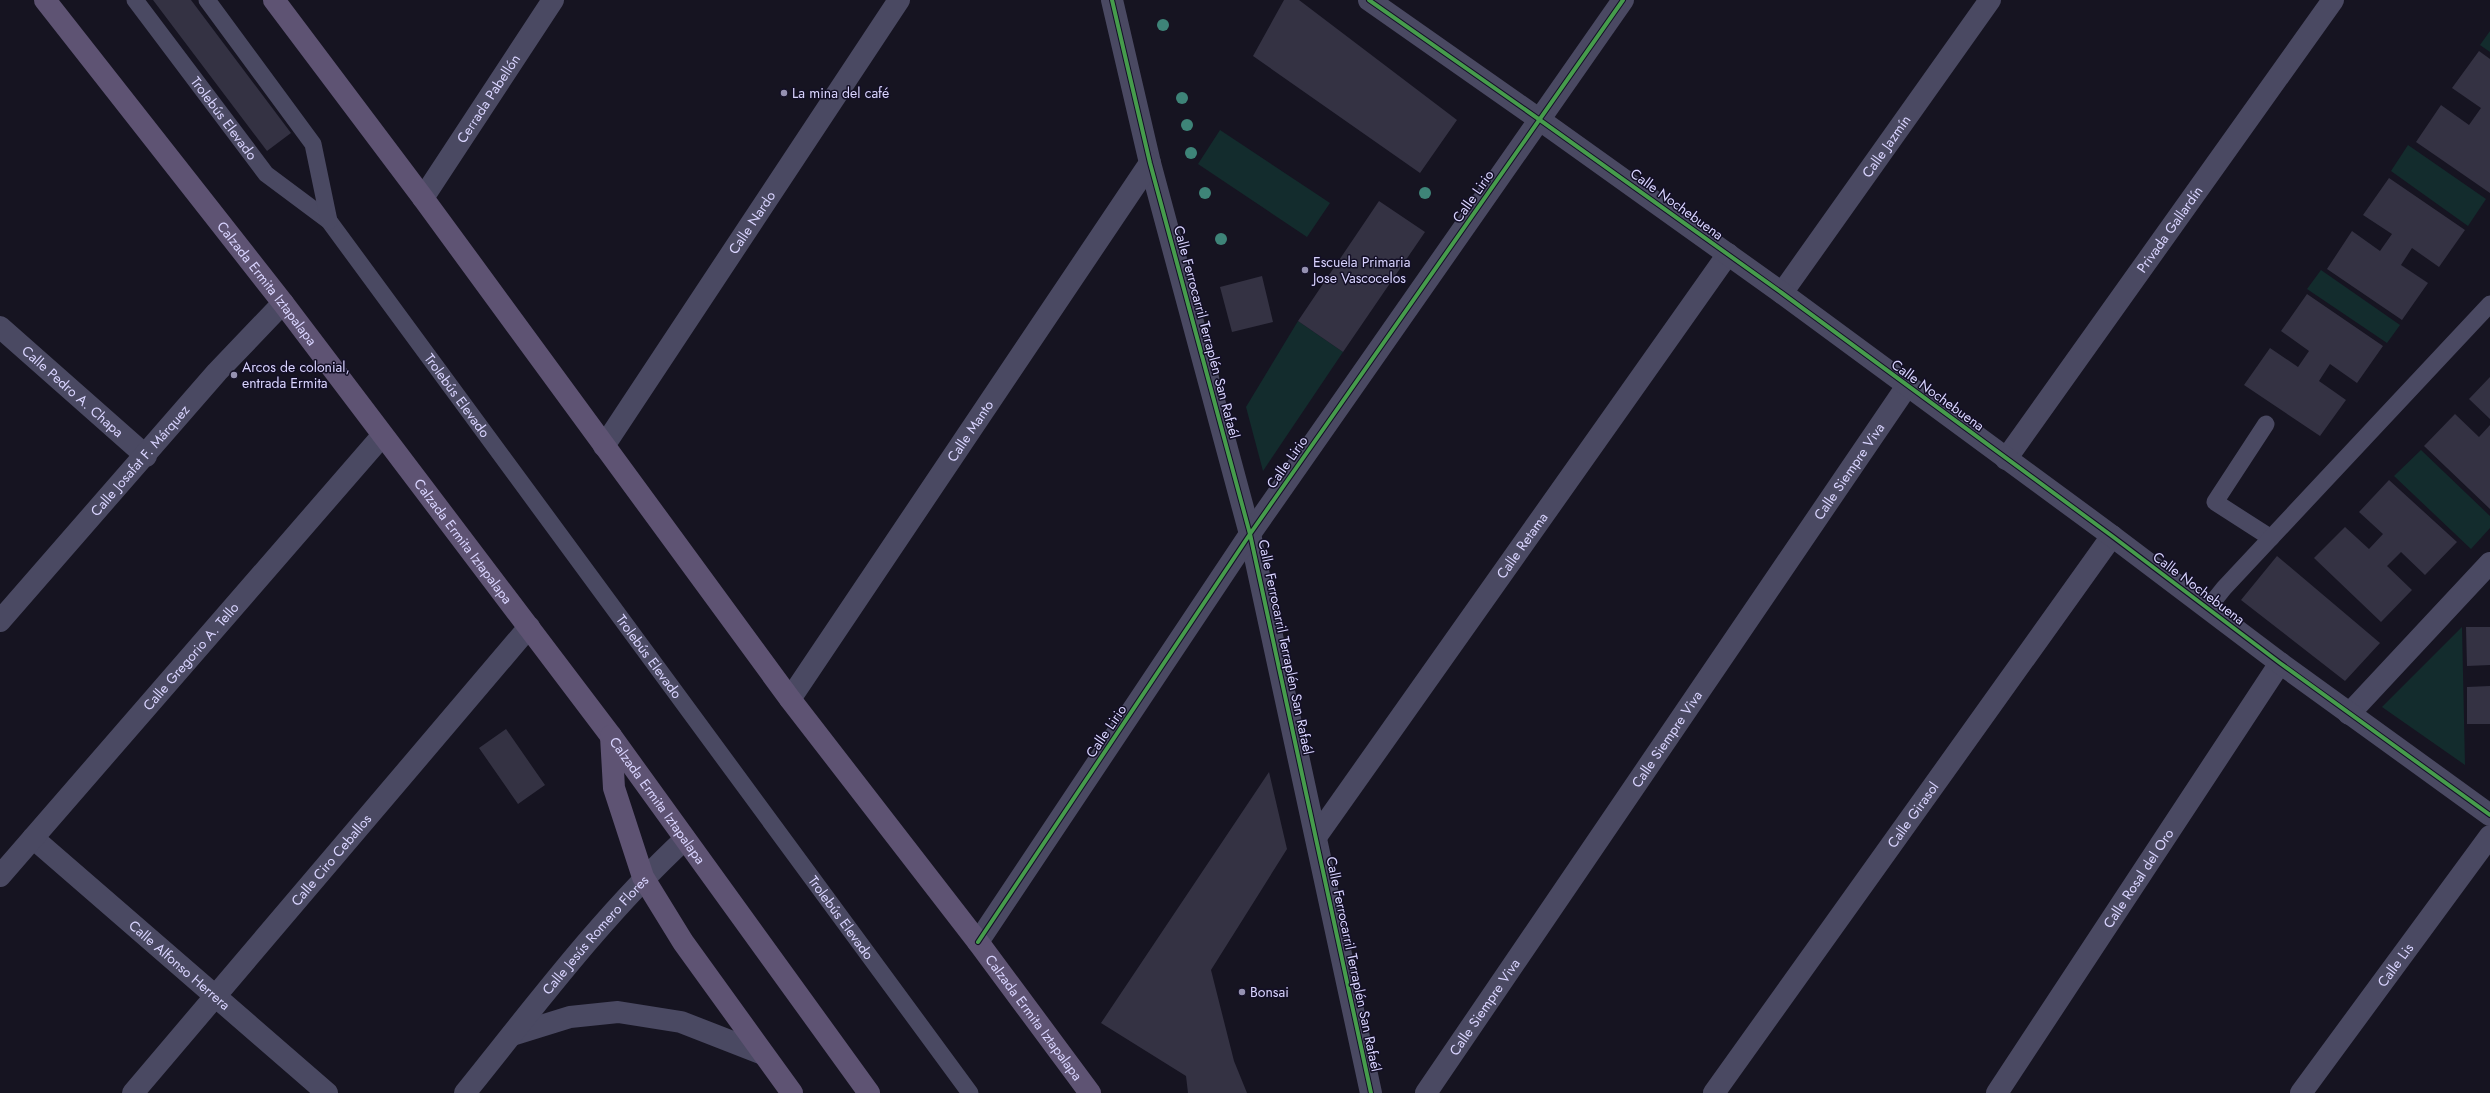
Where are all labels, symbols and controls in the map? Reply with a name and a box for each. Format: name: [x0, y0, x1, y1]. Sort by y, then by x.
street label: Cerrada Pabellón: [452, 50, 525, 147]
street label: Trolebús Elevado: [186, 72, 262, 164]
place label: La mina del café: [792, 83, 889, 103]
marker: La mina del café: [779, 88, 789, 98]
street label: Calle Jazmín: [1857, 111, 1915, 182]
street label: Calle Nochebuena: [1626, 163, 1728, 245]
street label: Calle Lirio: [1448, 165, 1499, 226]
street label: Privada Gallardín: [2132, 182, 2207, 277]
street label: Calle Nardo: [724, 187, 780, 258]
street label: Calzada Ermita Iztapalapa: [212, 217, 322, 350]
street label: Calle Ferrocarril Terraplén San Rafaél: [1169, 223, 1245, 441]
place label: Escuela Primaria Jose Vascocelos: [1311, 252, 1410, 288]
marker: Escuela Primaria Jose Vascocelos: [1300, 265, 1310, 275]
street label: Calle Pedro A. Chapa: [17, 341, 128, 442]
street label: Trolebús Elevado: [420, 349, 495, 442]
street label: Calle Nochebuena: [1887, 354, 1989, 436]
place label: Arcos de colonial, entrada Ermita: [242, 357, 350, 393]
marker: Arcos de colonial, entrada Ermita: [229, 370, 239, 380]
street label: Calle Manto: [942, 396, 998, 466]
street label: Calle Josafat F. Márquez: [86, 400, 194, 520]
street label: Calle Siempre Viva: [1809, 419, 1889, 524]
street label: Calle Lirio: [1262, 431, 1313, 492]
street label: Calzada Ermita Iztapalapa: [409, 474, 517, 608]
street label: Calle Retama: [1492, 508, 1552, 583]
street label: Calle Ferrocarril Terraplén San Rafaél: [1253, 538, 1319, 756]
street label: Calle Nochebuena: [2149, 547, 2249, 629]
street label: Calle Gregorio A. Tello: [138, 598, 244, 715]
street label: Trolebús Elevado: [612, 610, 687, 703]
street label: Calle Siempre Viva: [1627, 687, 1707, 792]
street label: Calle Lirio: [1081, 700, 1131, 762]
street label: Calzada Ermita Iztapalapa: [605, 733, 710, 868]
street label: Calle Girasol: [1882, 778, 1943, 852]
street label: Calle Ciro Ceballos: [286, 809, 376, 910]
street label: Calle Rosal del Oro: [2098, 824, 2179, 932]
street label: Calle Ferrocarril Terraplén San Rafaél: [1321, 855, 1387, 1073]
street label: Calle Jesús Romero Flores: [537, 870, 653, 999]
street label: Trolebús Elevado: [803, 872, 879, 964]
street label: Calle Alfonso Herrera: [124, 915, 235, 1015]
street label: Calle Lis: [2372, 939, 2418, 991]
street label: Calzada Ermita Iztapalapa: [981, 950, 1087, 1085]
street label: Calle Siempre Viva: [1444, 954, 1525, 1060]
place label: Bonsai: [1250, 982, 1289, 1002]
marker: Bonsai: [1237, 987, 1247, 997]

